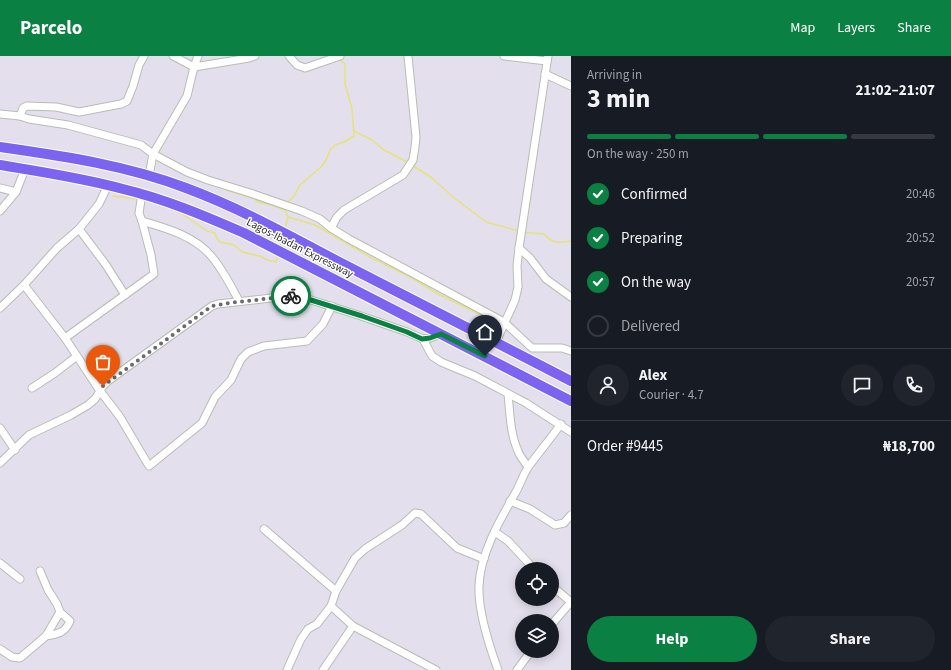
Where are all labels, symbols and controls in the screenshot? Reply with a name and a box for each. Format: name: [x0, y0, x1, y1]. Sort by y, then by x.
text: Parcelo: [20, 15, 82, 42]
text: Map: [790, 18, 815, 38]
text: Layers: [837, 18, 875, 38]
text: Share: [897, 18, 931, 38]
text: Arriving in: [587, 66, 642, 84]
text: 3 min: [587, 80, 650, 117]
text: 21:02–21:07: [855, 80, 935, 101]
text: On the way · 250 m: [587, 145, 689, 163]
icon: check: [587, 183, 609, 205]
text: Confirmed: [621, 184, 687, 205]
text: 20:46: [906, 185, 935, 203]
street label: Lagos-Ibadan Expressway: [244, 215, 356, 281]
icon: check: [587, 227, 609, 249]
text: Preparing: [621, 228, 682, 249]
text: 20:52: [906, 229, 935, 247]
icon: check: [587, 271, 609, 293]
text: On the way: [621, 272, 691, 293]
text: 20:57: [906, 273, 935, 291]
courier: [271, 276, 311, 316]
icon: bike: [280, 285, 302, 307]
pin: [468, 315, 502, 356]
text: Delivered: [621, 316, 680, 337]
icon: home: [474, 321, 496, 343]
pin: [86, 345, 120, 386]
icon: bag: [92, 351, 114, 373]
button: person: [587, 364, 629, 406]
button: chat: [841, 364, 883, 406]
button: phone: [893, 364, 935, 406]
text: Alex: [639, 365, 667, 386]
text: Courier · 4.7: [639, 386, 704, 404]
text: Order #9445: [587, 436, 663, 457]
text: ₦18,700: [883, 436, 935, 457]
map controls: [515, 562, 559, 658]
button: locate: [515, 562, 559, 606]
button: layers: [515, 614, 559, 658]
button: Help: [587, 616, 757, 662]
button: Share: [765, 616, 935, 662]

